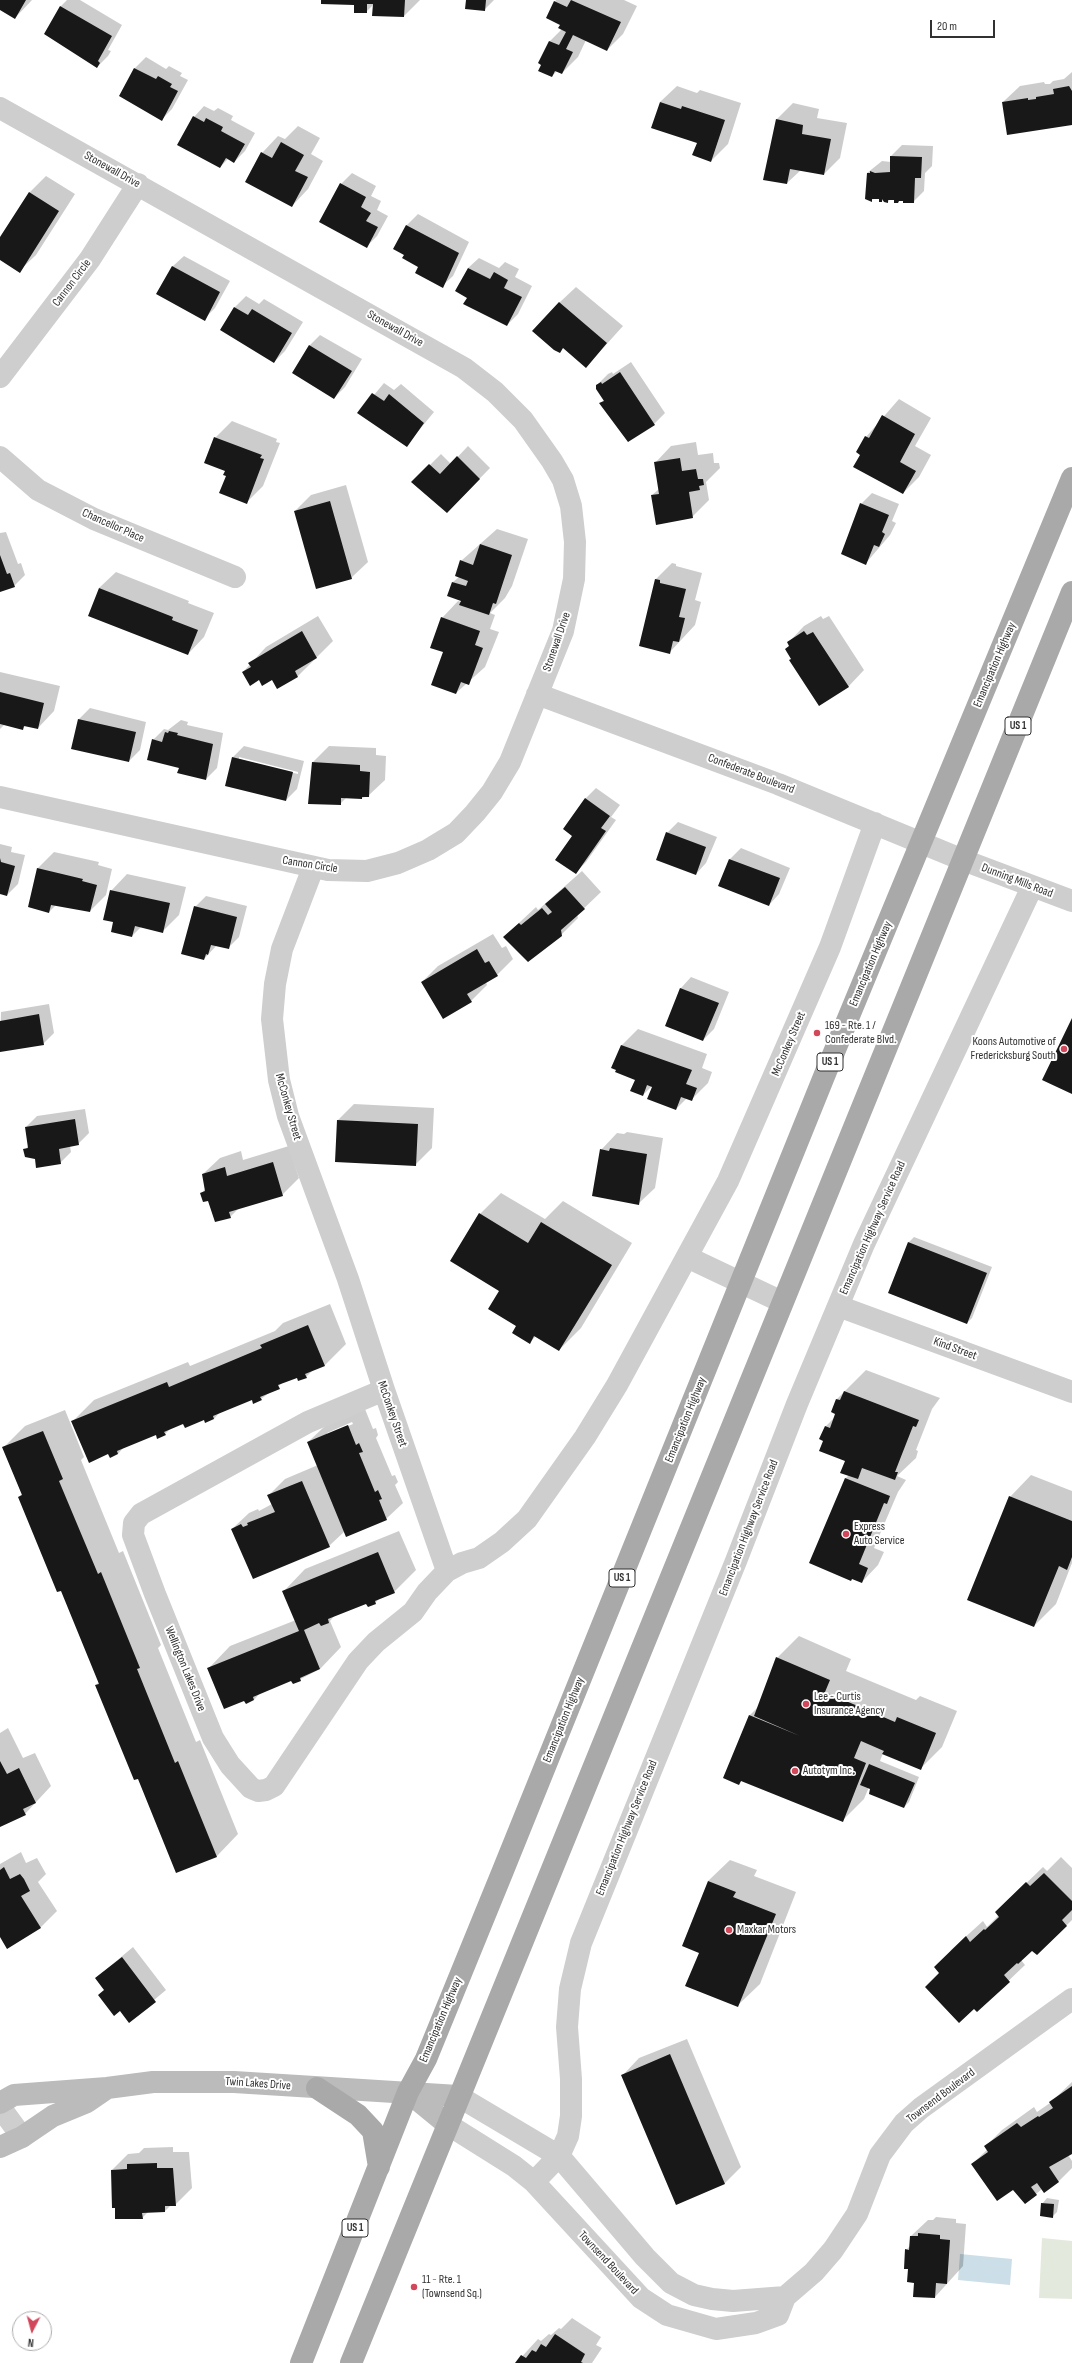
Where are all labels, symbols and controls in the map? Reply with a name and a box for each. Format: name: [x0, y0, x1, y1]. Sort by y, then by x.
scale bar: [932, 12, 997, 38]
text: 20 m: [937, 19, 957, 34]
street label: Stonewall Drive: [81, 149, 143, 191]
street label: Cannon Circle: [49, 256, 95, 310]
street label: Stonewall Drive: [364, 308, 426, 350]
street label: Chancellor Place: [80, 506, 146, 546]
street label: Stonewall Drive: [540, 610, 574, 674]
street label: Emancipation Highway: [971, 620, 1019, 710]
road number: US 1: [1005, 717, 1031, 735]
street label: Confederate Boulevard: [706, 751, 796, 797]
street label: Cannon Circle: [281, 854, 339, 876]
street label: Dunning Mills Road: [979, 861, 1055, 901]
street label: Emancipation Highway: [847, 919, 895, 1009]
street label: McConkey Street: [769, 1010, 809, 1078]
place label: 169 - Rte. 1 / Confederate Blvd.: [825, 1019, 896, 1047]
marker: 169 - Rte. 1 / Confederate Blvd.: [812, 1028, 822, 1038]
place label: Koons Automotive of Fredericksburg South: [971, 1035, 1056, 1063]
marker: Koons Automotive of Fredericksburg South: [1059, 1044, 1069, 1054]
road number: US 1: [817, 1053, 843, 1071]
street label: McConkey Street: [272, 1072, 304, 1142]
street label: Emancipation Highway Service Road: [837, 1159, 909, 1297]
street label: Kind Street: [931, 1335, 979, 1363]
street label: Emancipation Highway: [662, 1375, 710, 1465]
street label: McConkey Street: [374, 1379, 410, 1449]
street label: Emancipation Highway Service Road: [716, 1458, 782, 1598]
place label: Express Auto Service: [854, 1520, 905, 1548]
marker: Express Auto Service: [841, 1529, 851, 1539]
road number: US 1: [609, 1569, 635, 1587]
street label: Wellington Lakes Drive: [161, 1624, 209, 1714]
street label: Emancipation Highway: [540, 1675, 588, 1765]
place label: Lee - Curtis Insurance Agency: [814, 1690, 885, 1718]
marker: Lee - Curtis Insurance Agency: [801, 1699, 811, 1709]
street label: Emancipation Highway Service Road: [593, 1758, 661, 1898]
place label: Autotym Inc.: [803, 1764, 855, 1778]
marker: Autotym Inc.: [790, 1766, 800, 1776]
place label: Maxkar Motors: [737, 1923, 796, 1937]
marker: Maxkar Motors: [724, 1925, 734, 1935]
street label: Emancipation Highway: [417, 1975, 465, 2065]
street label: Townsend Boulevard: [904, 2066, 978, 2126]
street label: Twin Lakes Drive: [225, 2075, 291, 2093]
road number: US 1: [342, 2219, 368, 2237]
street label: Townsend Boulevard: [575, 2228, 641, 2298]
place label: 11 - Rte. 1 (Townsend Sq.): [422, 2273, 482, 2301]
marker: 11 - Rte. 1 (Townsend Sq.): [409, 2282, 419, 2292]
north arrow: [12, 2311, 52, 2351]
text: N: [27, 2336, 34, 2349]

